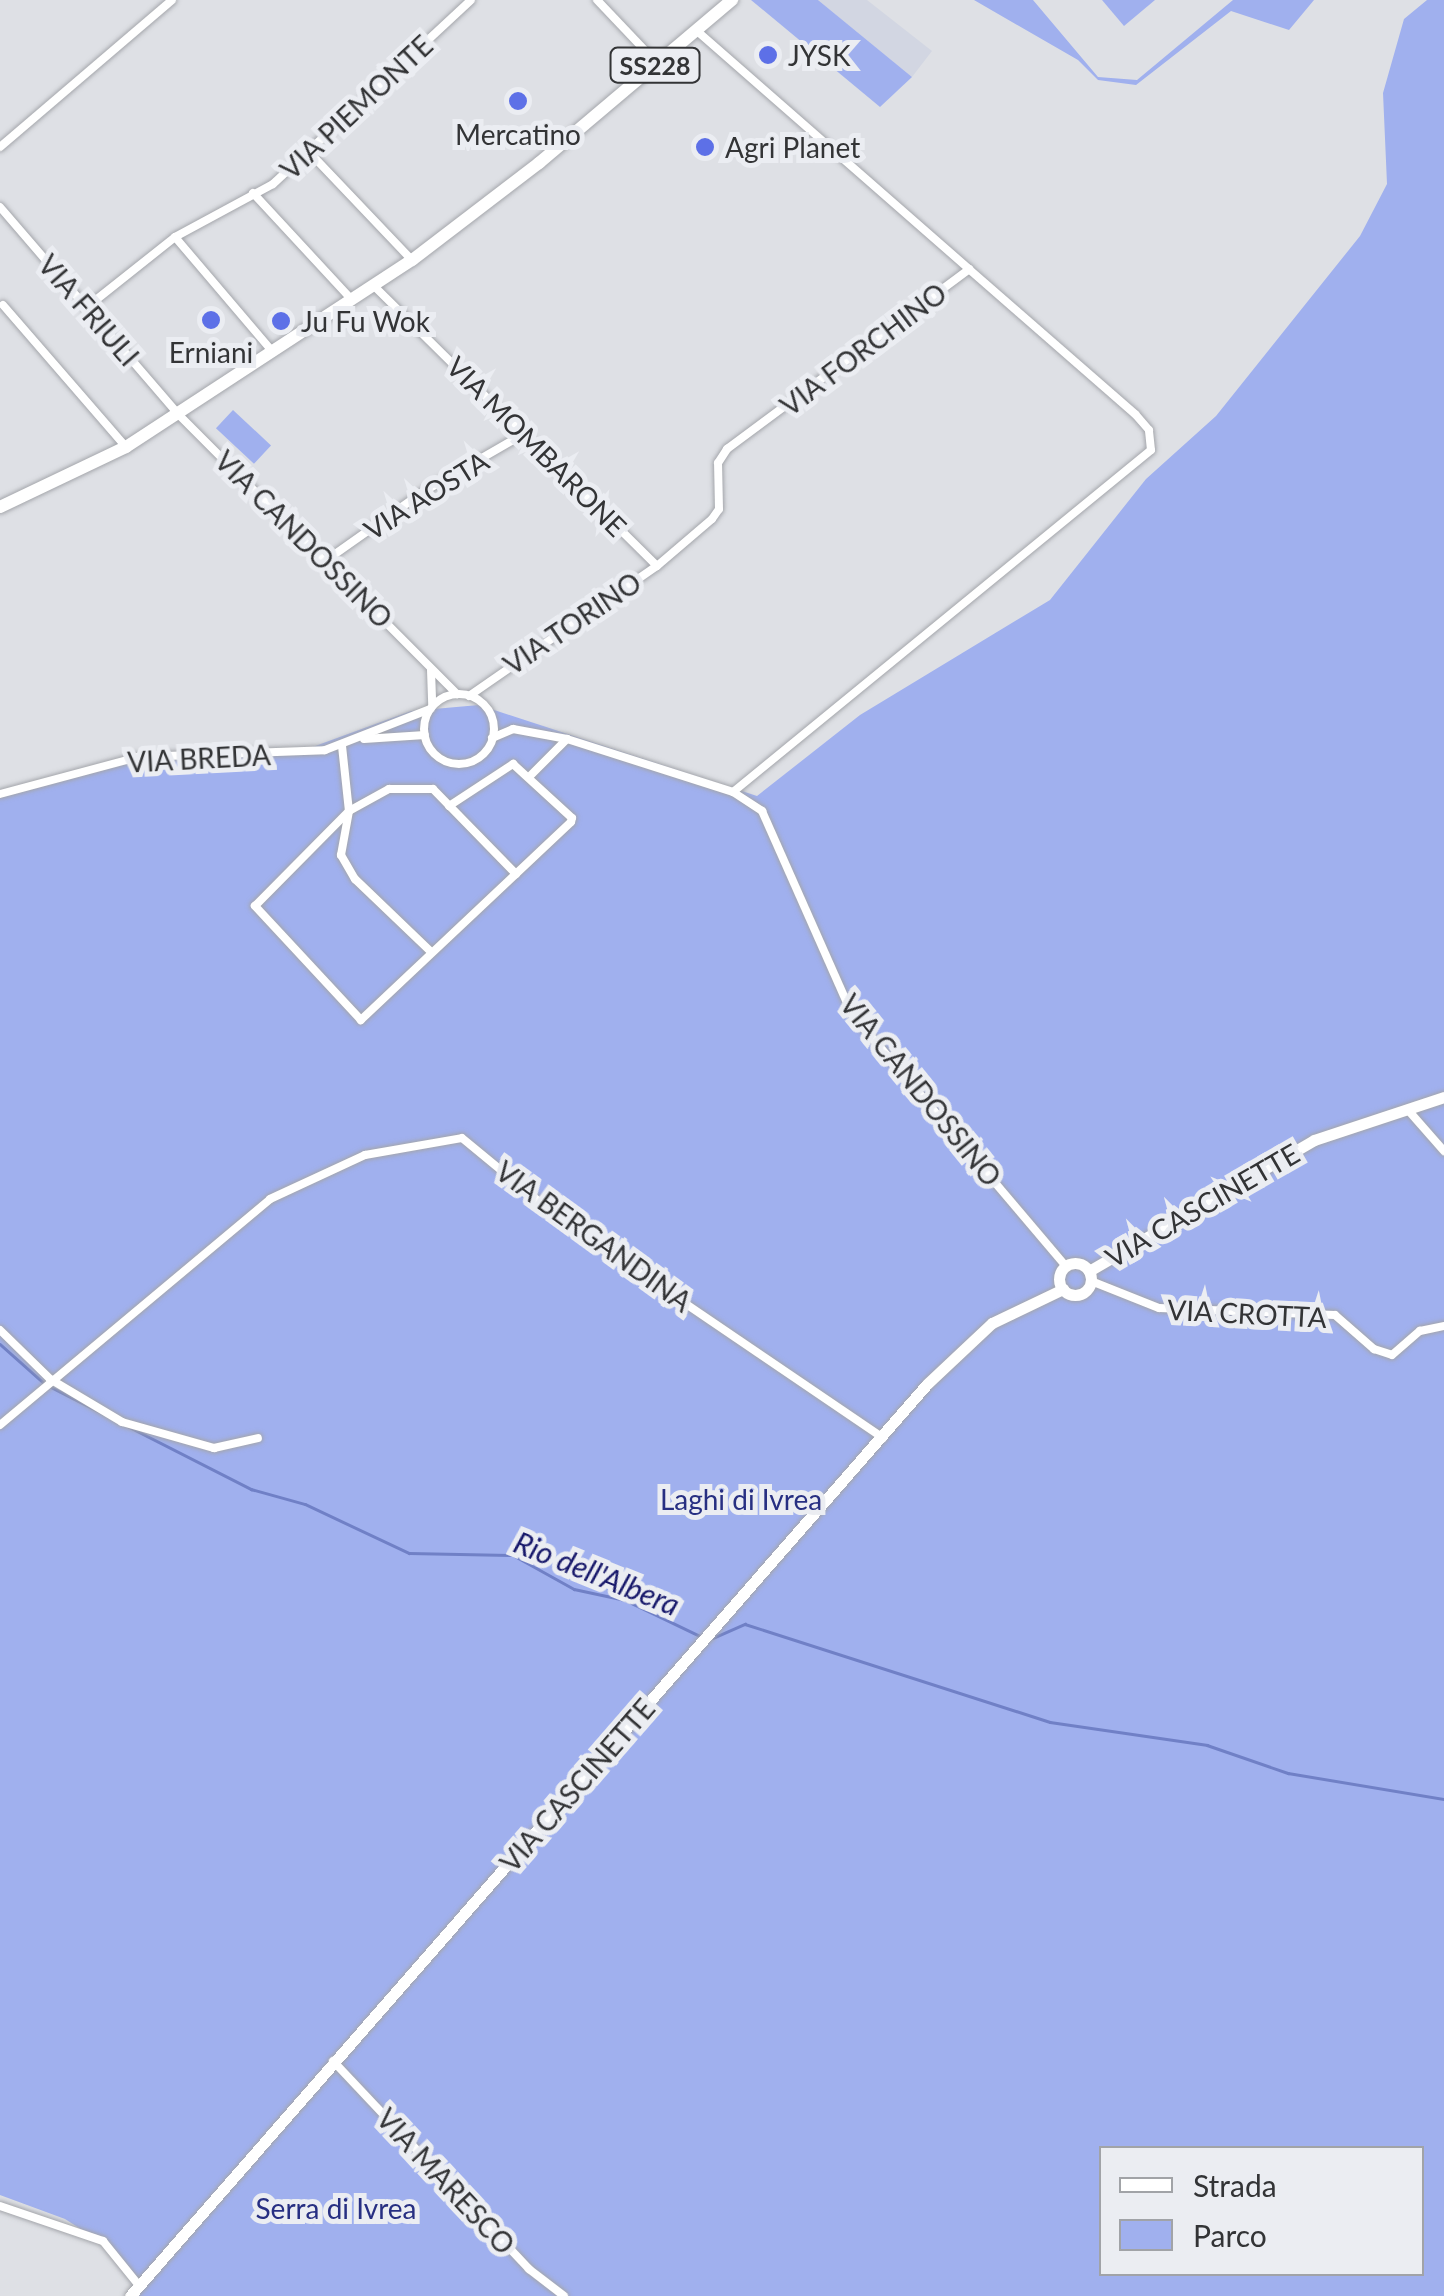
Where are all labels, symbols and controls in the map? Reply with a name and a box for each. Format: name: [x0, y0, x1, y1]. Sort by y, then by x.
street label: VIA PIEMONTE: [273, 28, 439, 186]
place label: JYSK: [788, 38, 850, 72]
marker: JYSK: [757, 44, 779, 66]
road number: SS228: [608, 45, 702, 85]
marker: Mercatino: [507, 90, 529, 112]
place label: Mercatino: [455, 117, 581, 151]
place label: Agri Planet: [725, 130, 860, 164]
marker: Agri Planet: [694, 136, 716, 158]
street label: VIA FRIULI: [31, 247, 147, 373]
street label: VIA FORCHINO: [773, 275, 953, 423]
place label: Ju Fu Wok: [301, 304, 430, 338]
marker: Erniani: [200, 309, 222, 331]
marker: Ju Fu Wok: [270, 310, 292, 332]
place label: Erniani: [169, 335, 253, 369]
street label: VIA MOMBARONE: [440, 349, 634, 543]
street label: VIA CANDOSSINO: [208, 443, 400, 635]
street label: VIA AOSTA: [357, 443, 495, 547]
street label: VIA TORINO: [496, 564, 648, 682]
street label: VIA BREDA: [126, 737, 272, 779]
street label: VIA CANDOSSINO: [833, 987, 1009, 1193]
street label: VIA CASCINETTE: [1099, 1136, 1305, 1274]
street label: VIA BERGANDINA: [489, 1153, 699, 1319]
street label: VIA CROTTA: [1166, 1292, 1328, 1334]
park label: Laghi di Ivrea: [660, 1482, 822, 1516]
water label: Rio dell'Albera: [509, 1523, 685, 1623]
street label: VIA CASCINETTE: [492, 1691, 662, 1879]
street label: VIA MARESCO: [370, 2101, 522, 2261]
legend: [1099, 2146, 1424, 2276]
text: Strada: [1193, 2167, 1277, 2203]
park label: Serra di Ivrea: [256, 2191, 416, 2225]
text: Parco: [1193, 2217, 1267, 2253]

